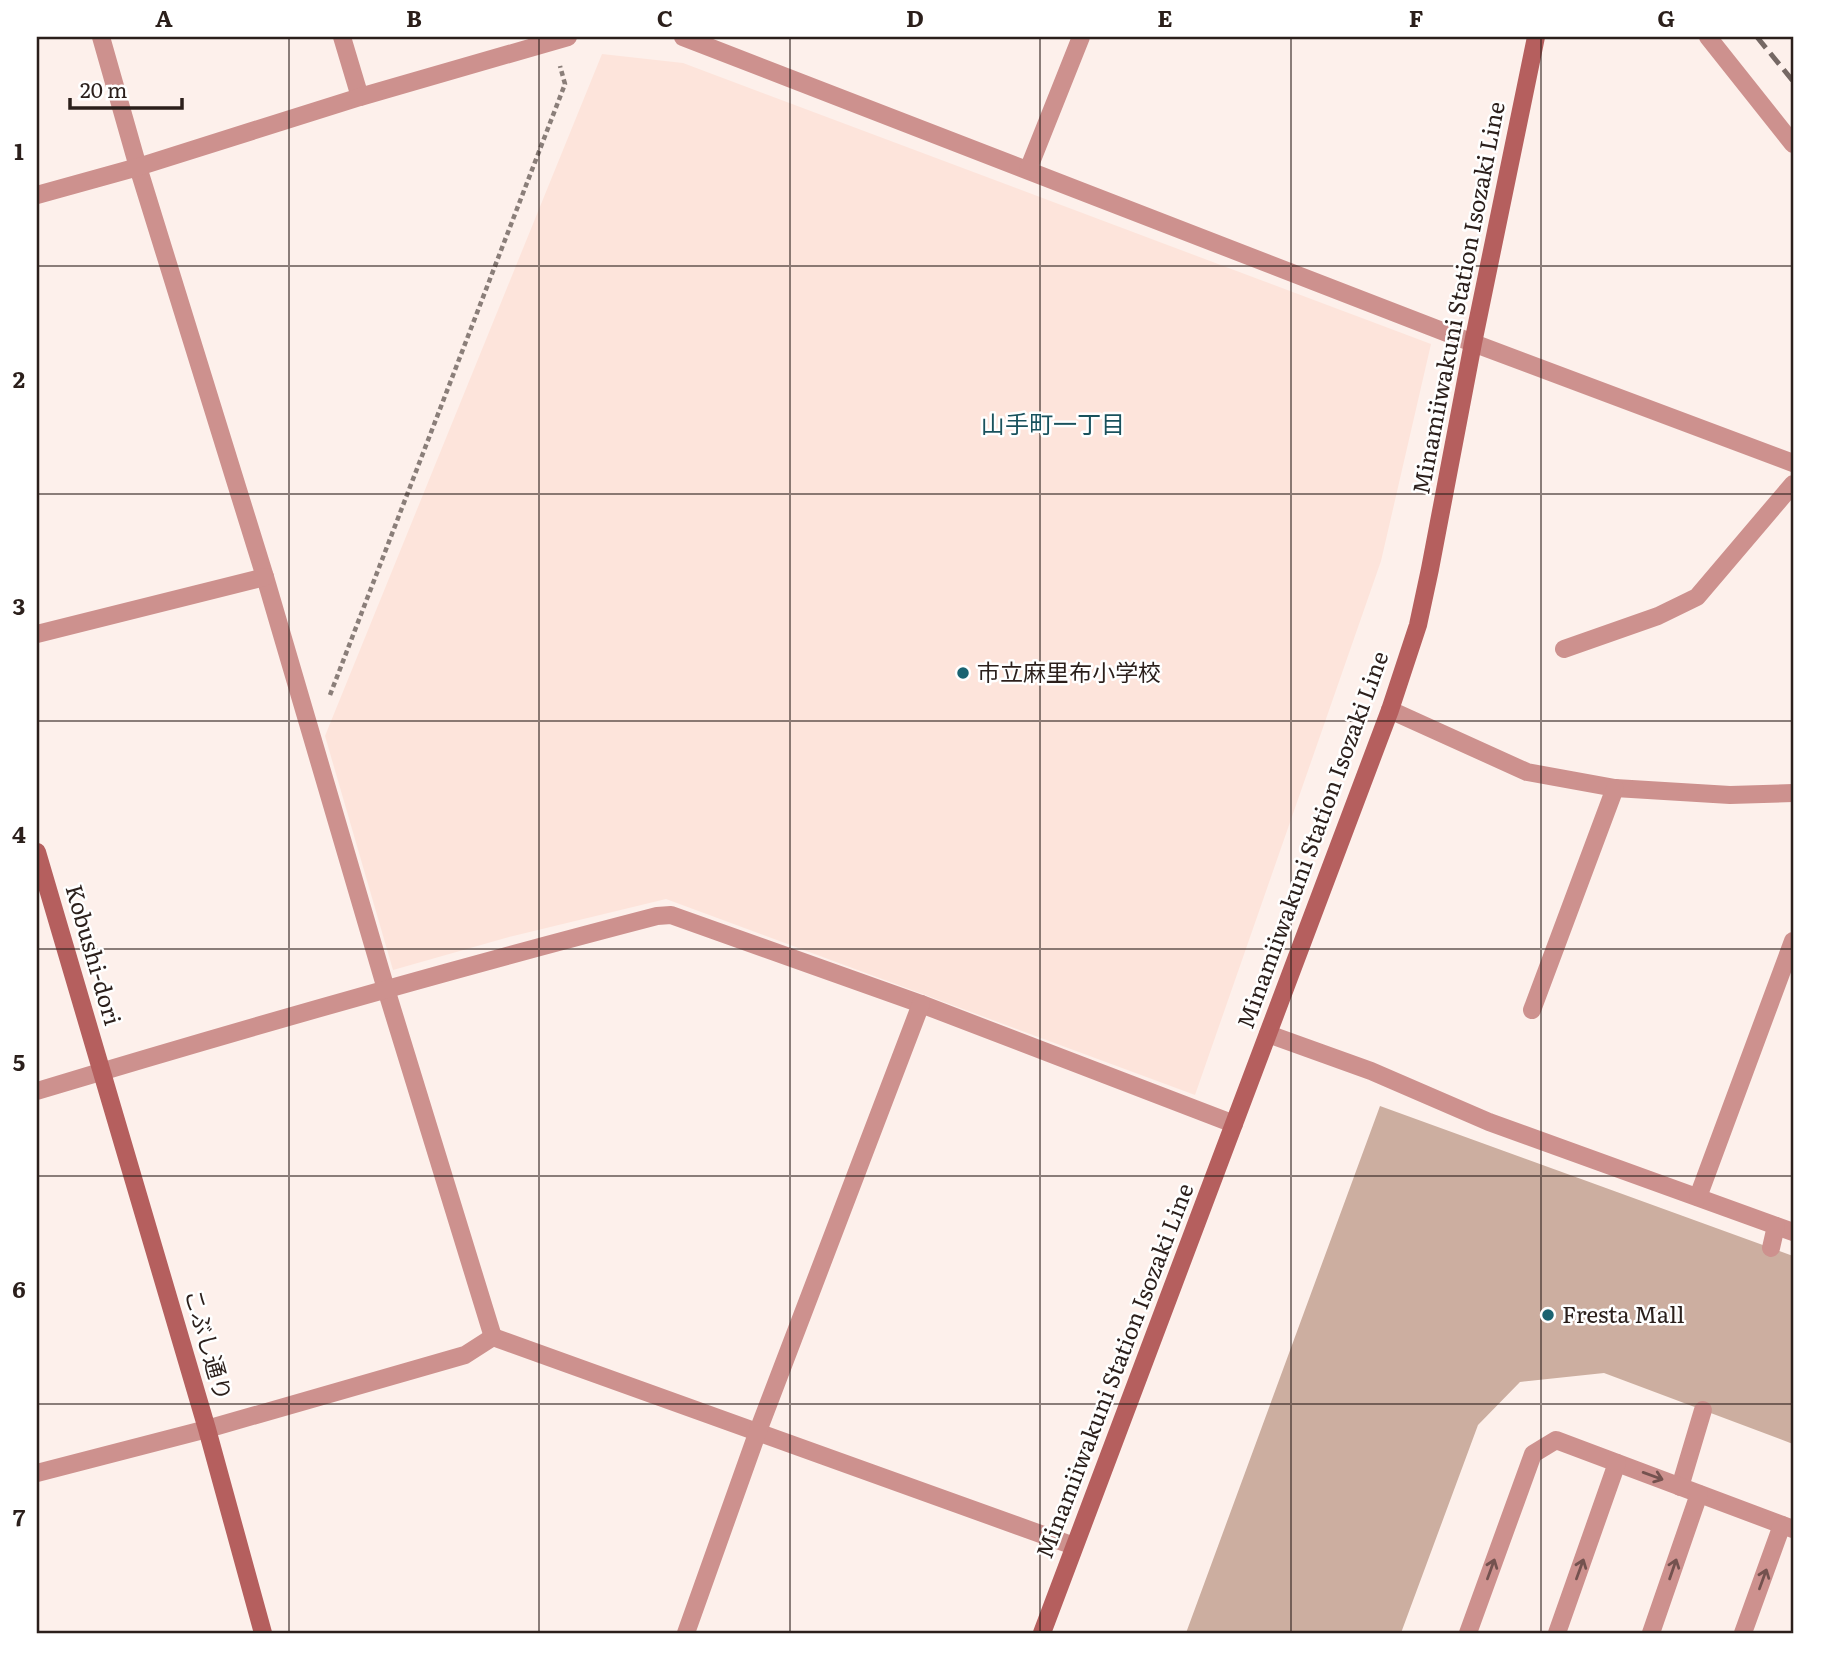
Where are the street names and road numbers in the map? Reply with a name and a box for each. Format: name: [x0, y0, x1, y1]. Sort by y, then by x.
street label: Minamiiwakuni Station Isozaki Line: [1402, 98, 1512, 497]
street label: Minamiiwakuni Station Isozaki Line: [1227, 646, 1395, 1033]
street label: Kobushi-dori: [59, 880, 131, 1029]
street label: Minamiiwakuni Station Isozaki Line: [1026, 1178, 1201, 1563]
street label: こぶし通り: [178, 1284, 242, 1404]

